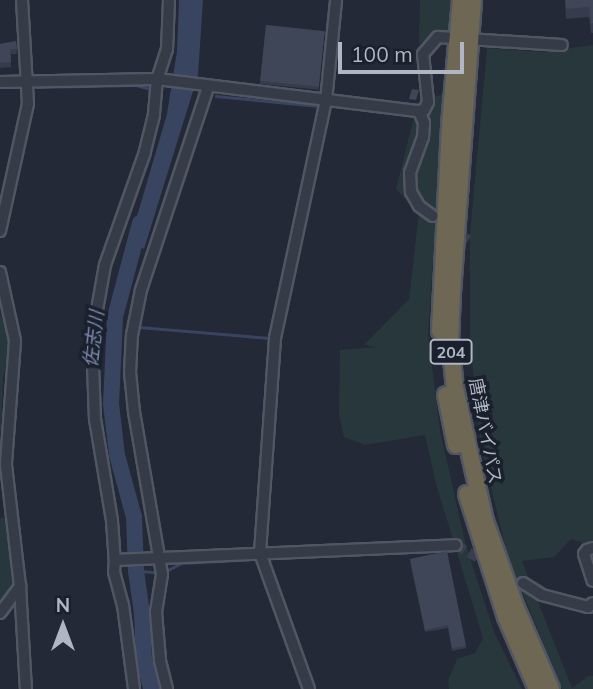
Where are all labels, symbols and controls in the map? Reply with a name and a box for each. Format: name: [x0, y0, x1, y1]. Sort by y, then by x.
scale bar: [341, 28, 467, 72]
text: 100 m: [351, 41, 413, 67]
water label: 佐志川: [79, 309, 109, 369]
road number: 204: [428, 340, 474, 364]
street label: 唐津バイパス: [464, 376, 506, 486]
north arrow: [28, 591, 98, 661]
text: N: [56, 593, 70, 617]

